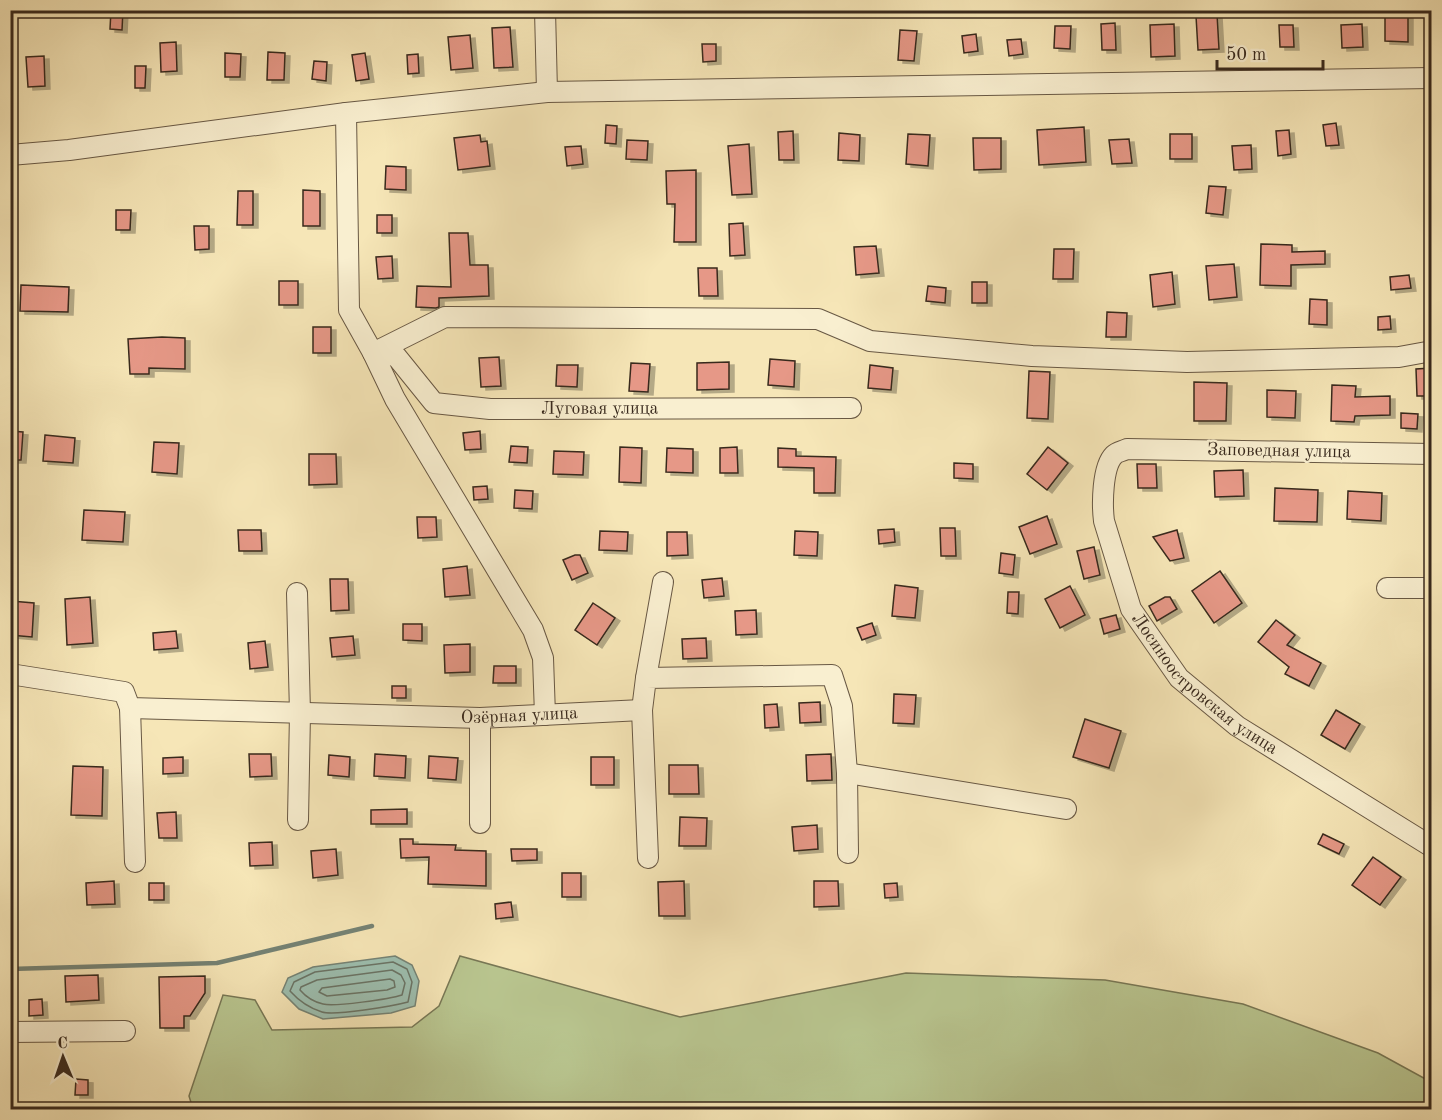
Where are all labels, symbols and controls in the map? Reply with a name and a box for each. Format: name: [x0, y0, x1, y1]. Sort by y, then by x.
scale bar: [1217, 33, 1324, 71]
text: 50 m: [1226, 46, 1266, 64]
street label: Луговая улица: [541, 400, 659, 418]
street label: Заповедная улица: [1207, 441, 1351, 461]
street label: Лосиноостровская улица: [1128, 610, 1281, 758]
street label: Озёрная улица: [460, 704, 578, 727]
north arrow: [33, 1027, 93, 1087]
text: С: [57, 1036, 68, 1052]

